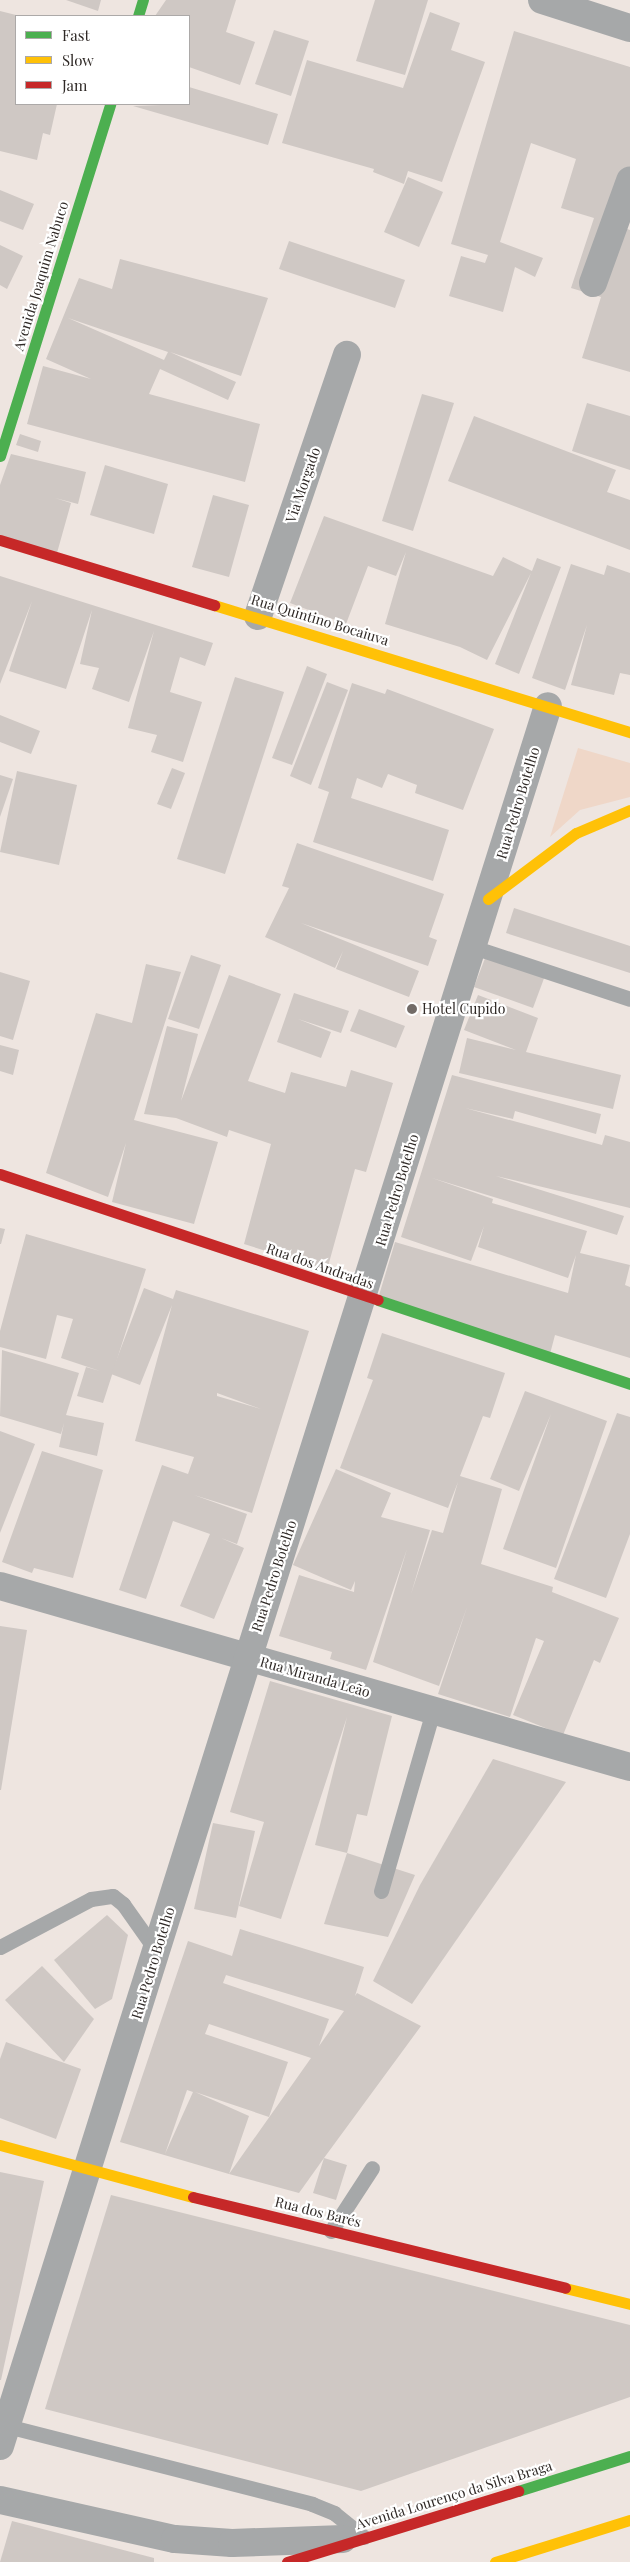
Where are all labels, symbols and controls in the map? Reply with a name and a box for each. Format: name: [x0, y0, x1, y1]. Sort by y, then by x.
legend: [15, 15, 190, 105]
text: Fast: [62, 25, 90, 45]
text: Slow: [62, 50, 94, 70]
text: Jam: [62, 75, 87, 95]
street label: Avenida Joaquim Nabuco: [10, 199, 72, 353]
street label: Via Morgado: [282, 445, 324, 525]
street label: Rua Quintino Bocaiuva: [249, 591, 391, 649]
street label: Rua Pedro Botelho: [493, 745, 543, 861]
place label: Hotel Cupido: [422, 1001, 505, 1017]
marker: Hotel Cupido: [406, 1003, 418, 1015]
street label: Rua Pedro Botelho: [372, 1132, 422, 1248]
street label: Rua dos Andradas: [264, 1240, 376, 1292]
street label: Rua Pedro Botelho: [248, 1518, 300, 1634]
street label: Rua Miranda Leão: [258, 1653, 372, 1701]
street label: Rua Pedro Botelho: [128, 1905, 178, 2021]
street label: Rua dos Barés: [273, 2193, 363, 2231]
street label: Avenida Lourenço da Silva Braga: [354, 2457, 554, 2533]

